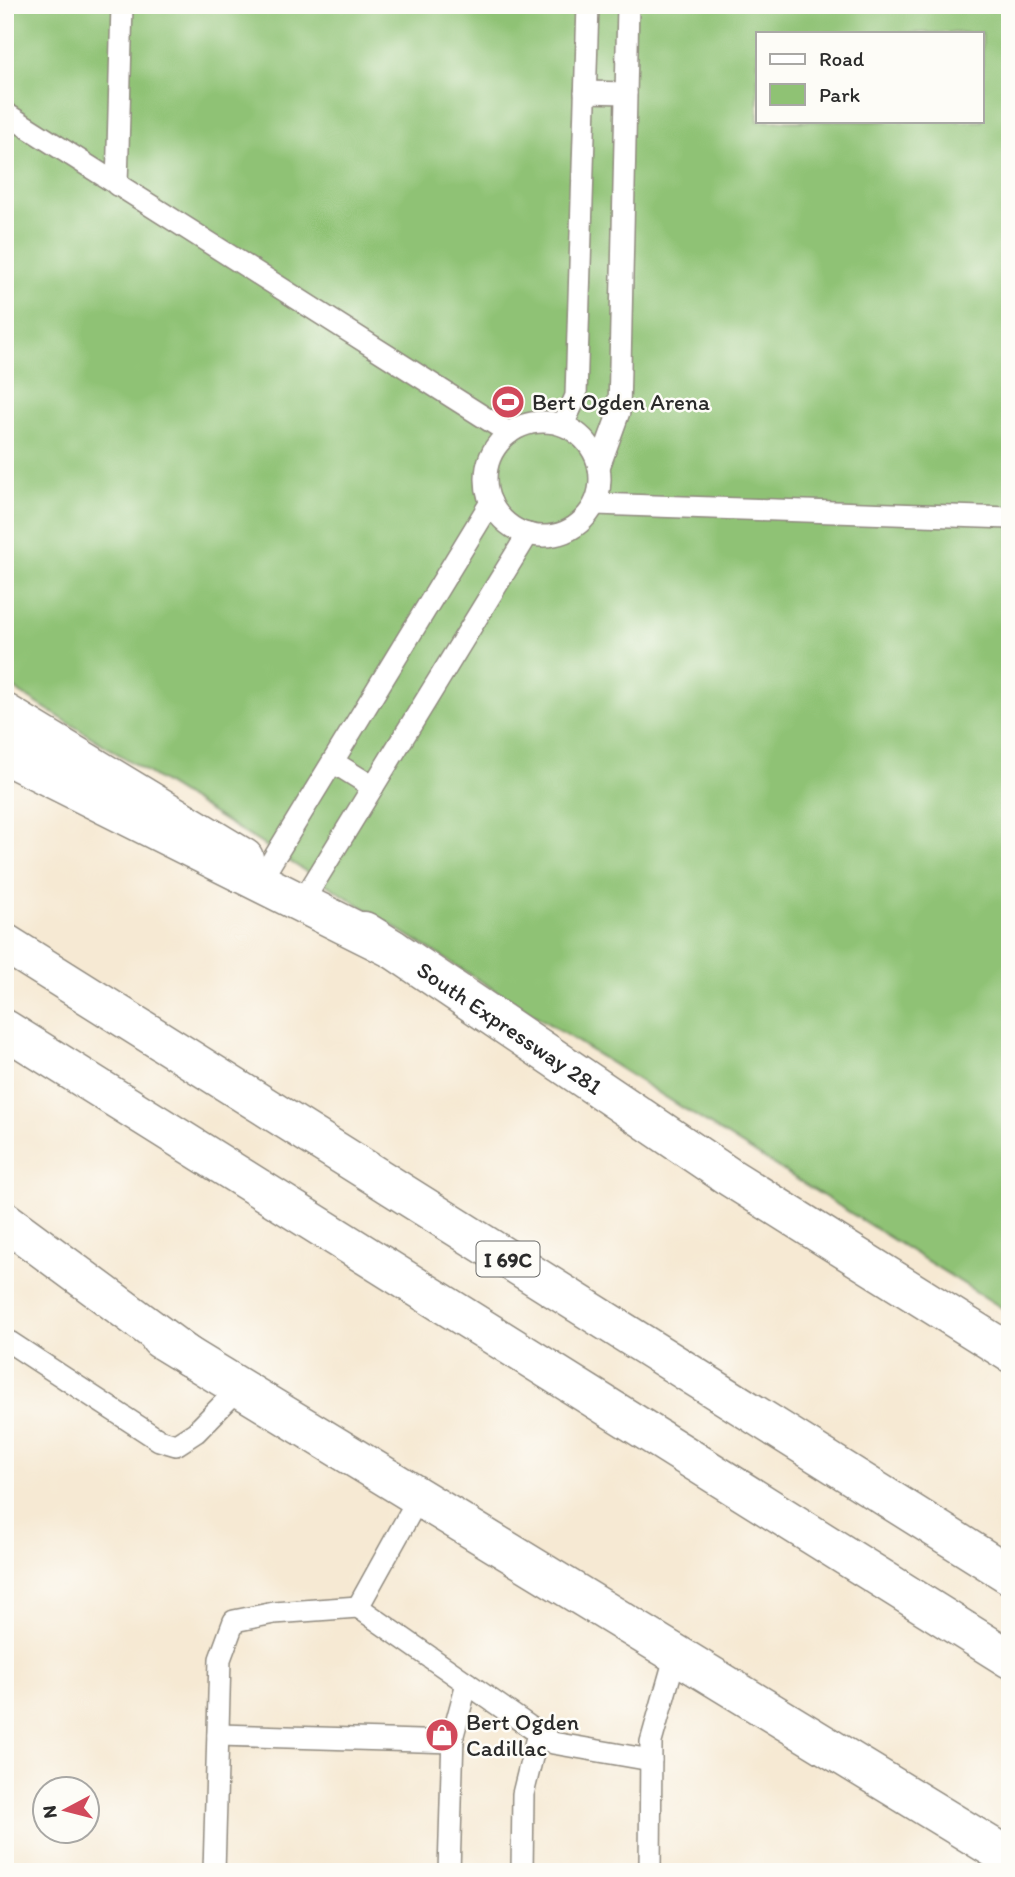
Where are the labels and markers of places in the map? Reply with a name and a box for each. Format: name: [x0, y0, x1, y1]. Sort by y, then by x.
sports icon: Bert Ogden Arena: [489, 383, 527, 421]
place label: Bert Ogden Arena: [532, 388, 710, 416]
place label: Bert Ogden Cadillac: [466, 1708, 579, 1762]
shop icon: Bert Ogden Cadillac: [423, 1716, 461, 1754]

